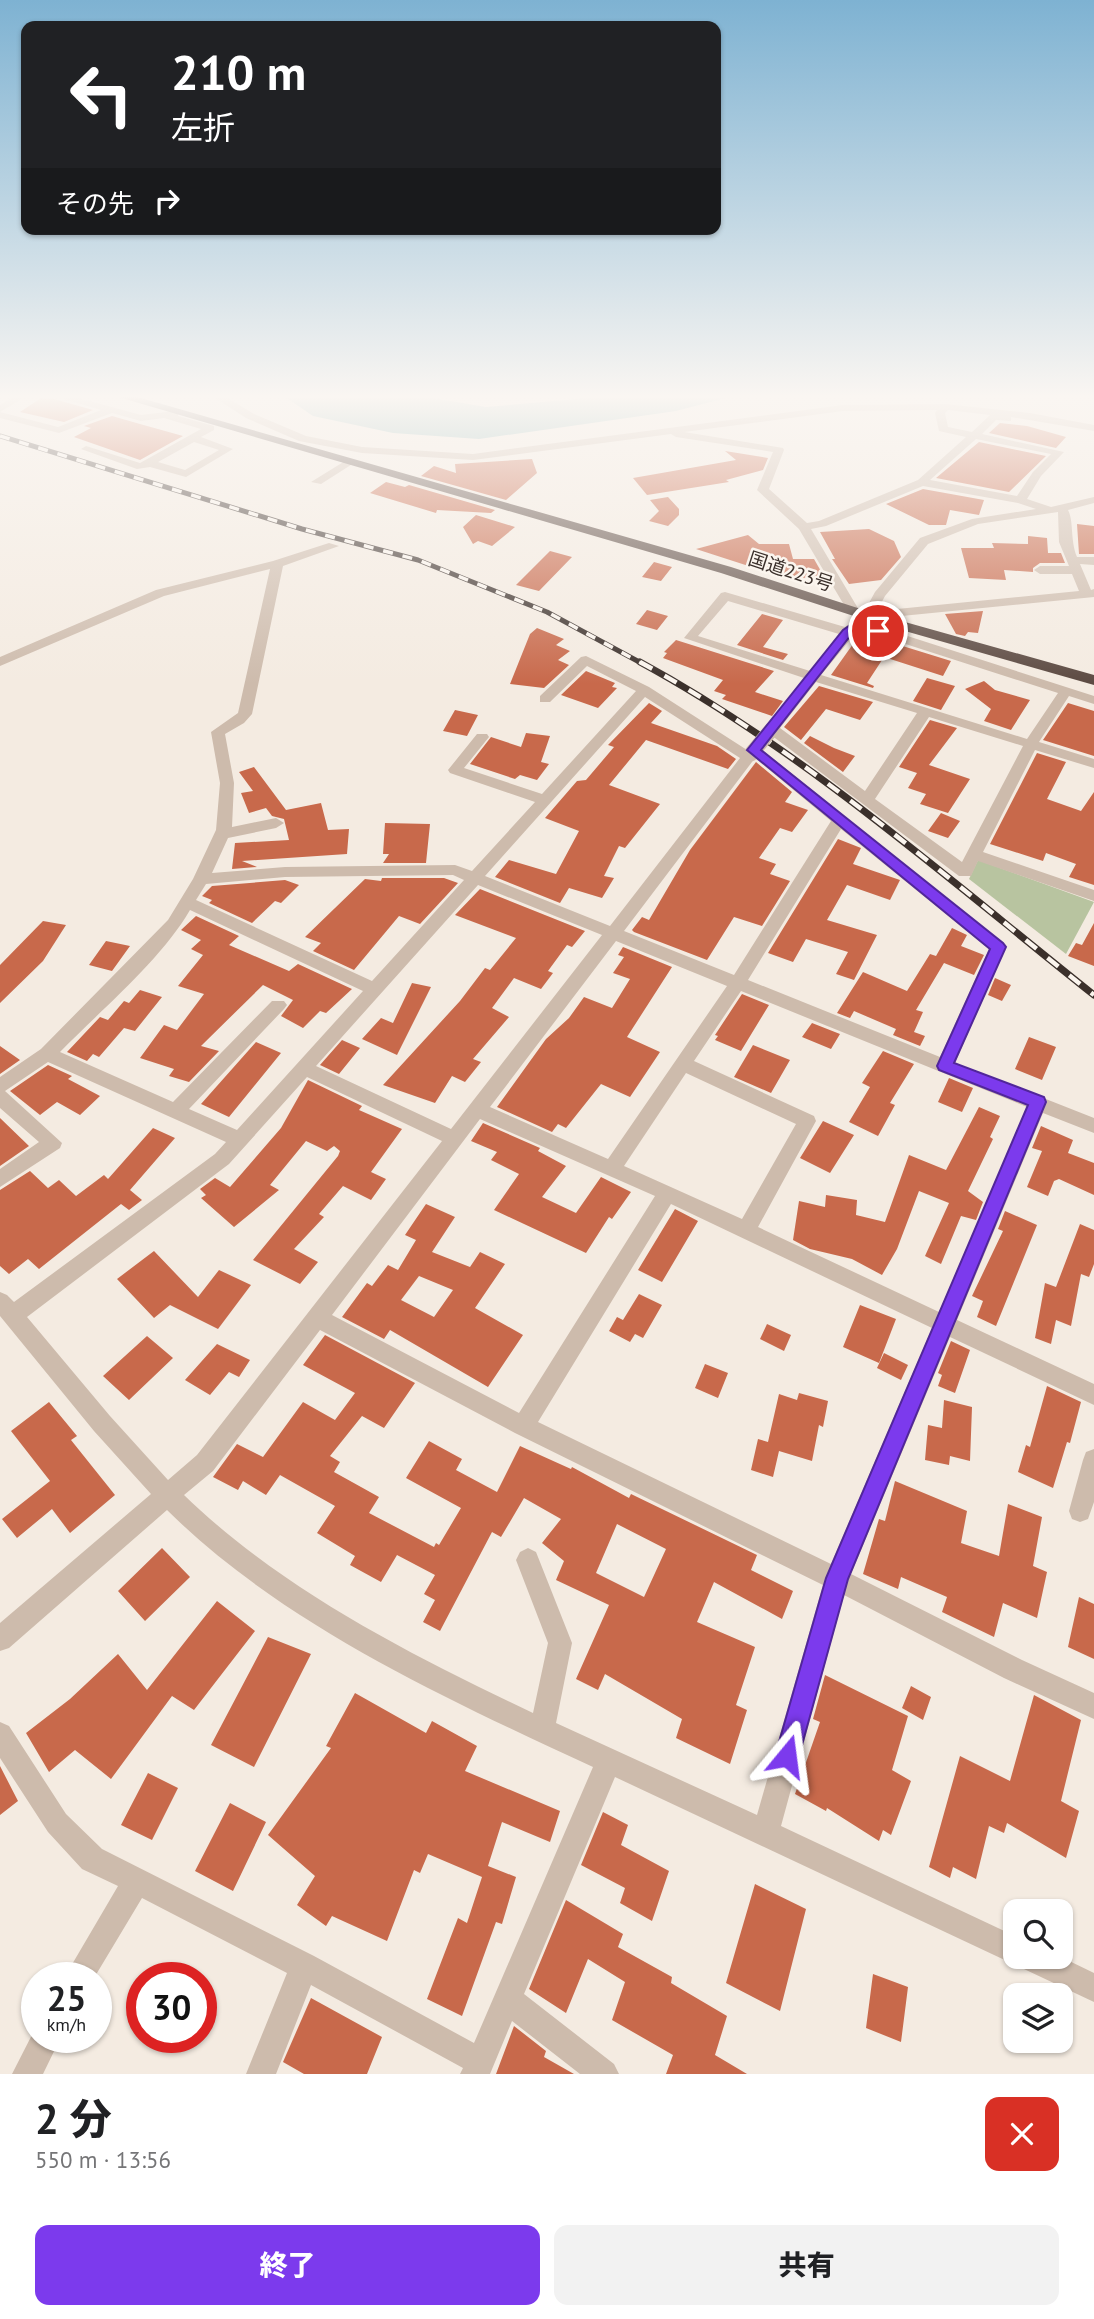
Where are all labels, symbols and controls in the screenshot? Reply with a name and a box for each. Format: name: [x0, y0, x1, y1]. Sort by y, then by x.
text: 210 m: [171, 40, 306, 104]
icon: left: [56, 49, 147, 140]
text: 左折: [171, 106, 235, 148]
icon: right: [148, 182, 186, 220]
text: その先: [56, 187, 134, 220]
street label: 国道223号: [745, 546, 837, 596]
pin: [848, 601, 908, 661]
icon: arrive: [859, 612, 897, 650]
position arrow: [750, 1719, 824, 1793]
map controls: [1003, 1899, 1073, 2053]
button: search: [1003, 1899, 1073, 1969]
speed limit sign: 30: [126, 1962, 217, 2053]
text: 25: [47, 1975, 86, 2021]
button: layers: [1003, 1983, 1073, 2053]
text: km/h: [47, 2013, 86, 2036]
text: 2 分: [35, 2091, 111, 2146]
button: close: [985, 2097, 1059, 2171]
text: 550 m · 13:56: [35, 2145, 171, 2174]
button: 終了: [35, 2225, 540, 2305]
button: 共有: [554, 2225, 1059, 2305]

